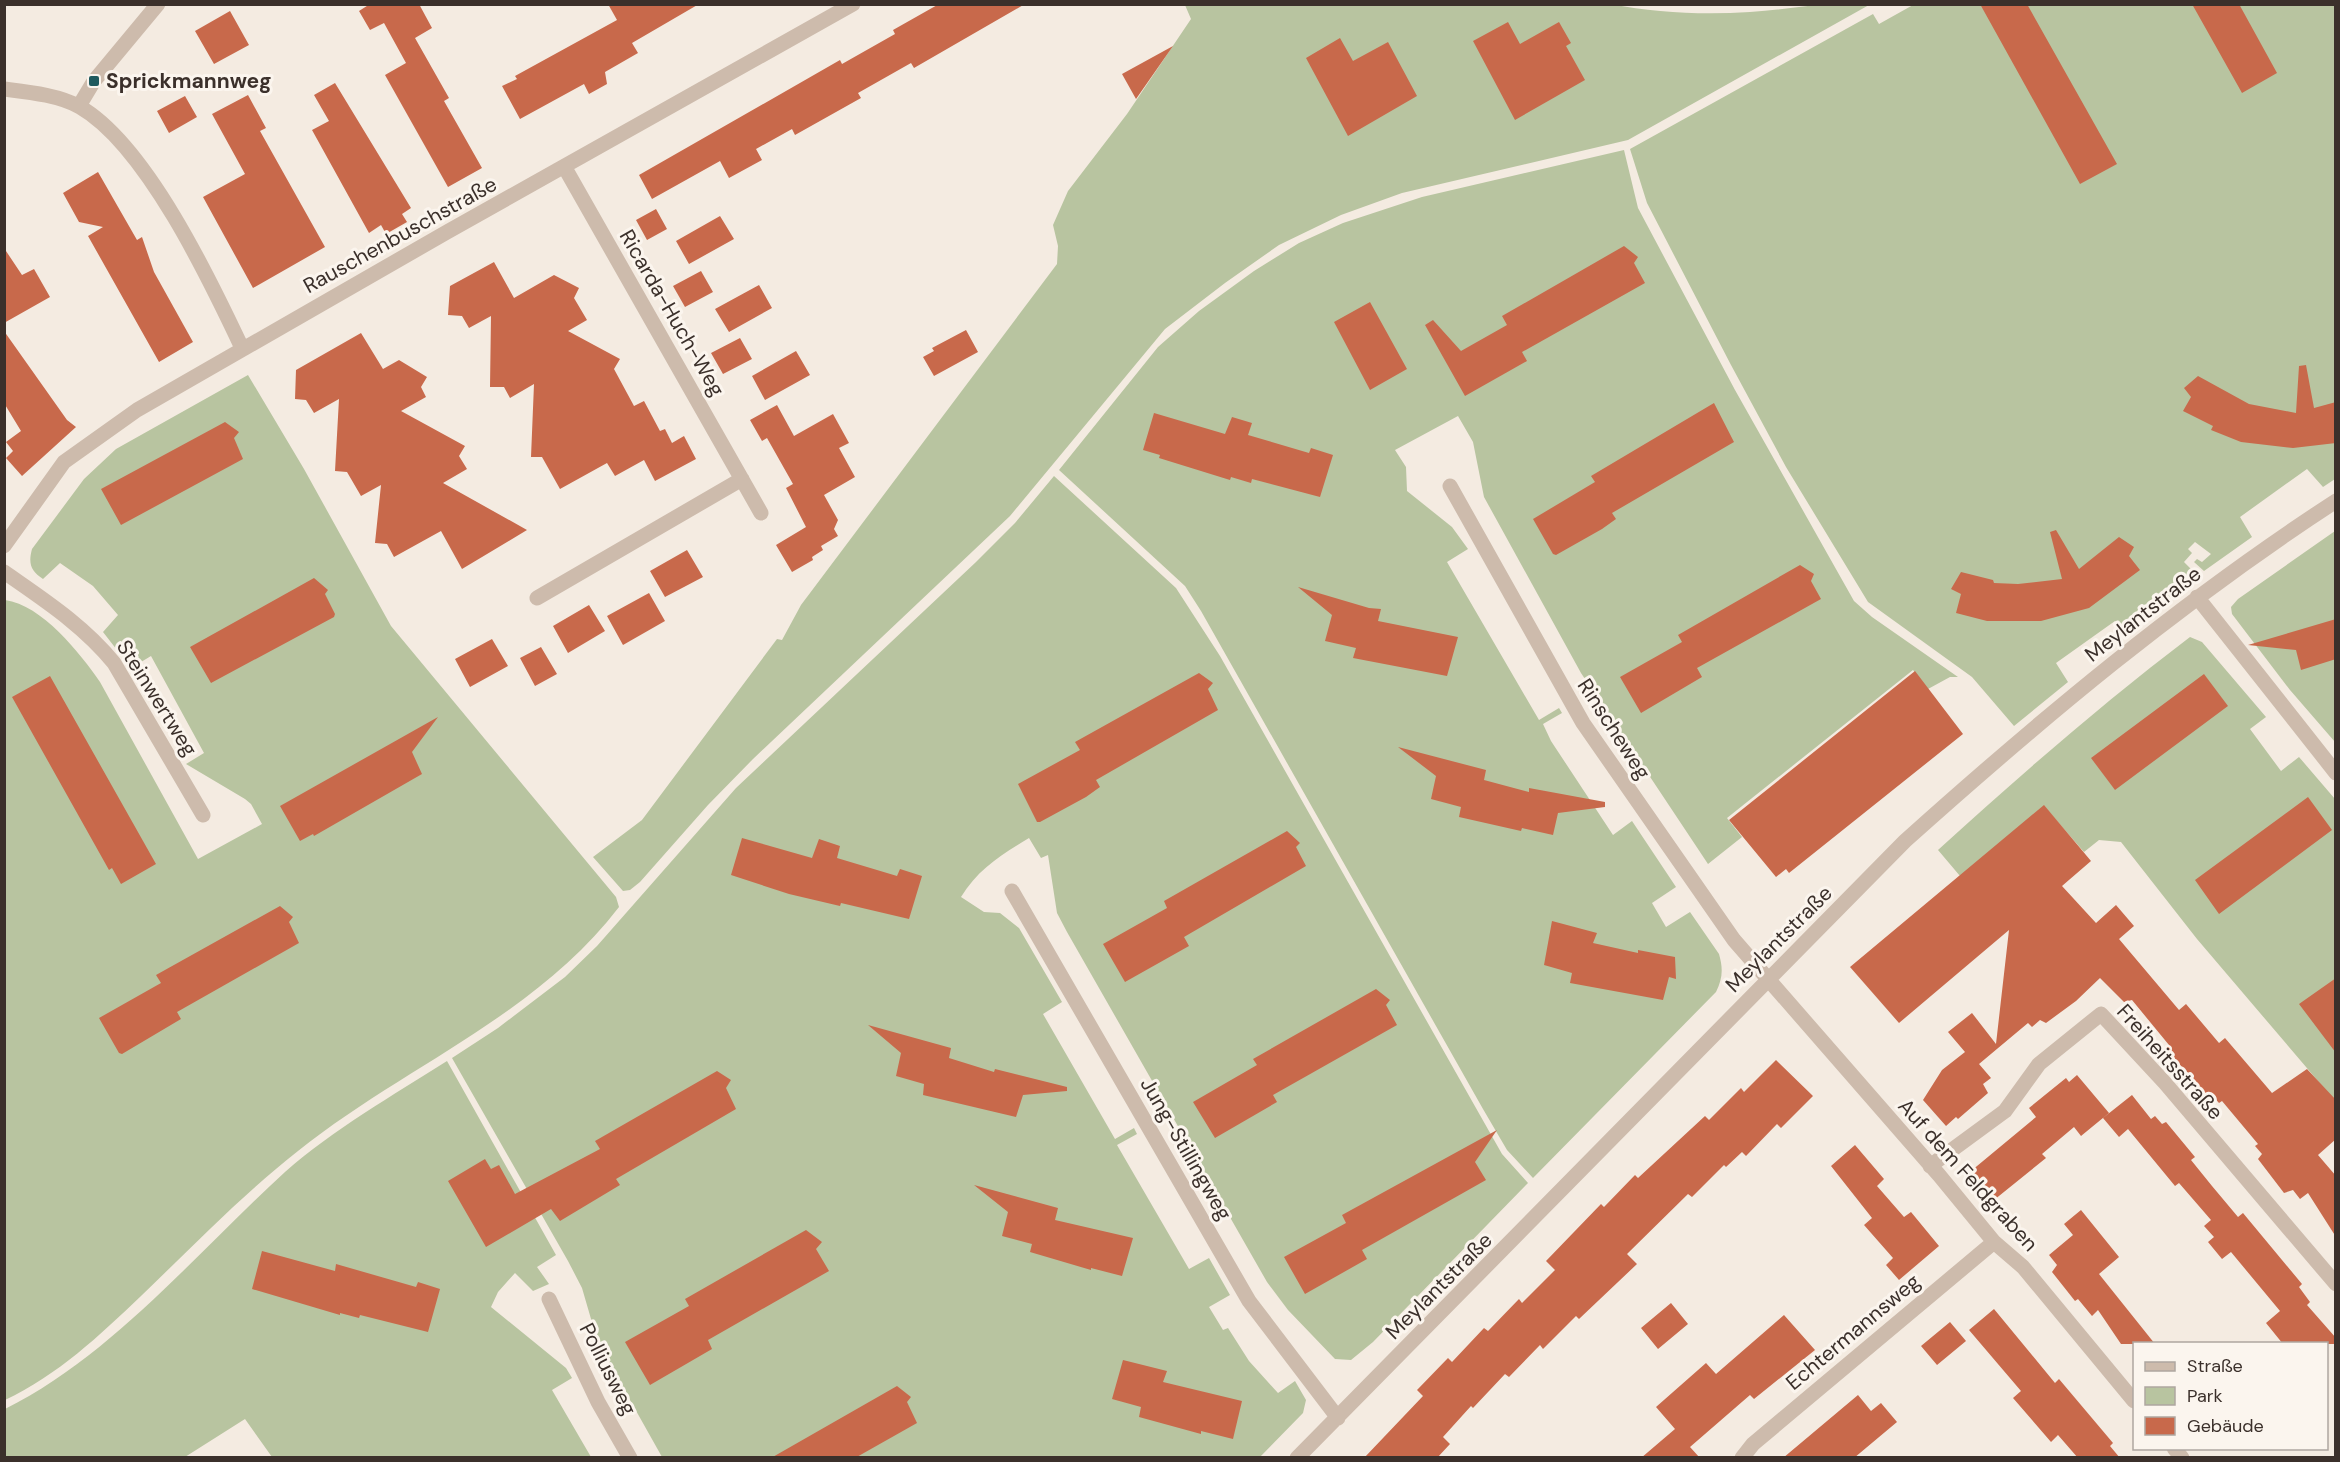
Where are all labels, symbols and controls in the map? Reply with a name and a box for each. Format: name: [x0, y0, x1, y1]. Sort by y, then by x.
place label: Sprickmannweg: [106, 67, 271, 95]
marker: Sprickmannweg: [87, 74, 101, 88]
street label: Rauschenbuschstraße: [298, 170, 502, 300]
street label: Ricarda-Huch-Weg: [613, 225, 731, 402]
street label: Meylantstraße: [2079, 560, 2207, 668]
street label: Steinwertweg: [110, 635, 204, 762]
street label: Rinscheweg: [1571, 673, 1657, 785]
street label: Meylantstraße: [1720, 879, 1839, 998]
street label: Freiheitsstraße: [2111, 998, 2229, 1126]
street label: Jung-Stillingweg: [1134, 1072, 1238, 1226]
street label: Auf dem Feldgraben: [1892, 1093, 2044, 1257]
street label: Meylantstraße: [1380, 1226, 1499, 1345]
street label: Echtermannsweg: [1780, 1267, 1926, 1396]
street label: Polliusweg: [573, 1318, 643, 1420]
legend: [2133, 1342, 2328, 1450]
text: Straße: [2187, 1354, 2243, 1378]
text: Park: [2187, 1384, 2223, 1408]
text: Gebäude: [2187, 1414, 2264, 1438]

